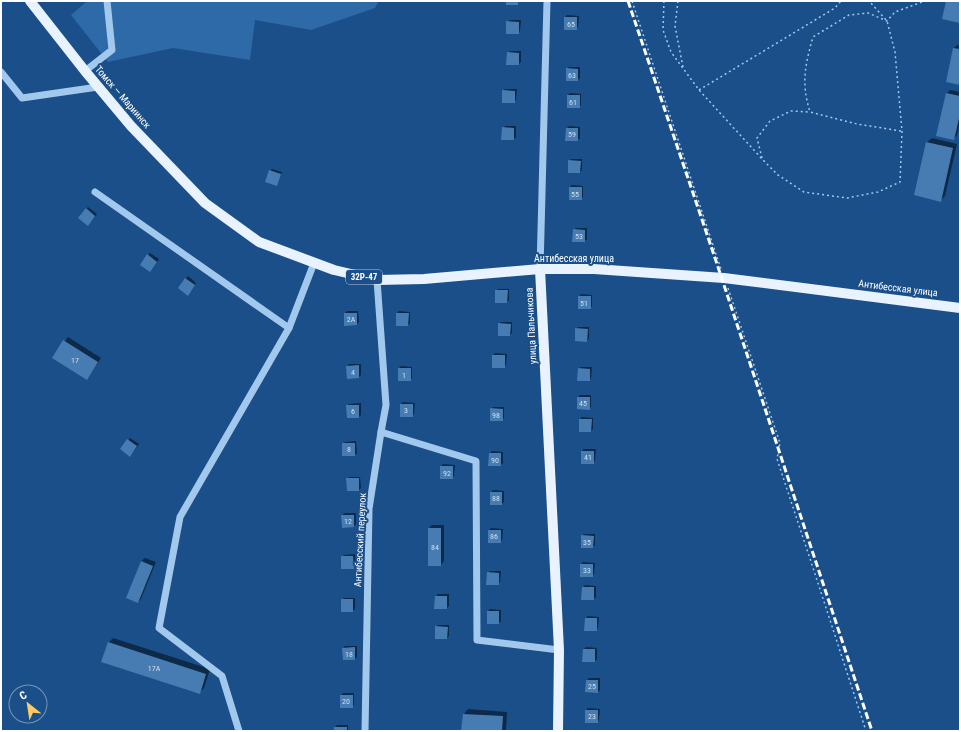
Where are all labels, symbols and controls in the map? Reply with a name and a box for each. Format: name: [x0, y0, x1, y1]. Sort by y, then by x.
house number: 65: [567, 20, 575, 29]
street label: Томск — Мариинск: [93, 64, 153, 131]
house number: 63: [568, 71, 576, 80]
house number: 61: [569, 98, 577, 107]
house number: 59: [568, 130, 576, 139]
house number: 55: [571, 190, 579, 199]
house number: 53: [575, 232, 583, 241]
street label: Антибесская улица: [534, 253, 614, 264]
road number: 32Р-47: [346, 270, 382, 284]
street label: Антибесская улица: [858, 278, 939, 298]
street label: улица Пальчикова: [523, 287, 538, 365]
house number: 51: [580, 299, 588, 308]
house number: 2А: [347, 315, 356, 324]
house number: 17: [71, 356, 79, 365]
house number: 4: [351, 368, 355, 377]
house number: 1: [402, 371, 406, 380]
house number: 45: [579, 399, 587, 408]
house number: 3: [404, 406, 408, 415]
house number: 6: [351, 407, 355, 416]
house number: 98: [492, 411, 500, 420]
house number: 8: [347, 445, 351, 454]
house number: 41: [584, 453, 592, 462]
house number: 90: [491, 456, 499, 465]
house number: 92: [443, 469, 451, 478]
street label: Антибесский переулок: [352, 492, 368, 587]
house number: 88: [492, 494, 500, 503]
house number: 12: [344, 517, 352, 526]
house number: 86: [490, 532, 498, 541]
house number: 35: [583, 538, 591, 547]
house number: 84: [431, 543, 439, 552]
house number: 33: [583, 566, 591, 575]
house number: 18: [345, 650, 353, 659]
house number: 17А: [148, 664, 161, 673]
house number: 25: [588, 682, 596, 691]
north arrow: [8, 684, 48, 724]
text: С: [17, 689, 29, 703]
house number: 20: [342, 697, 350, 706]
house number: 23: [588, 712, 596, 721]

